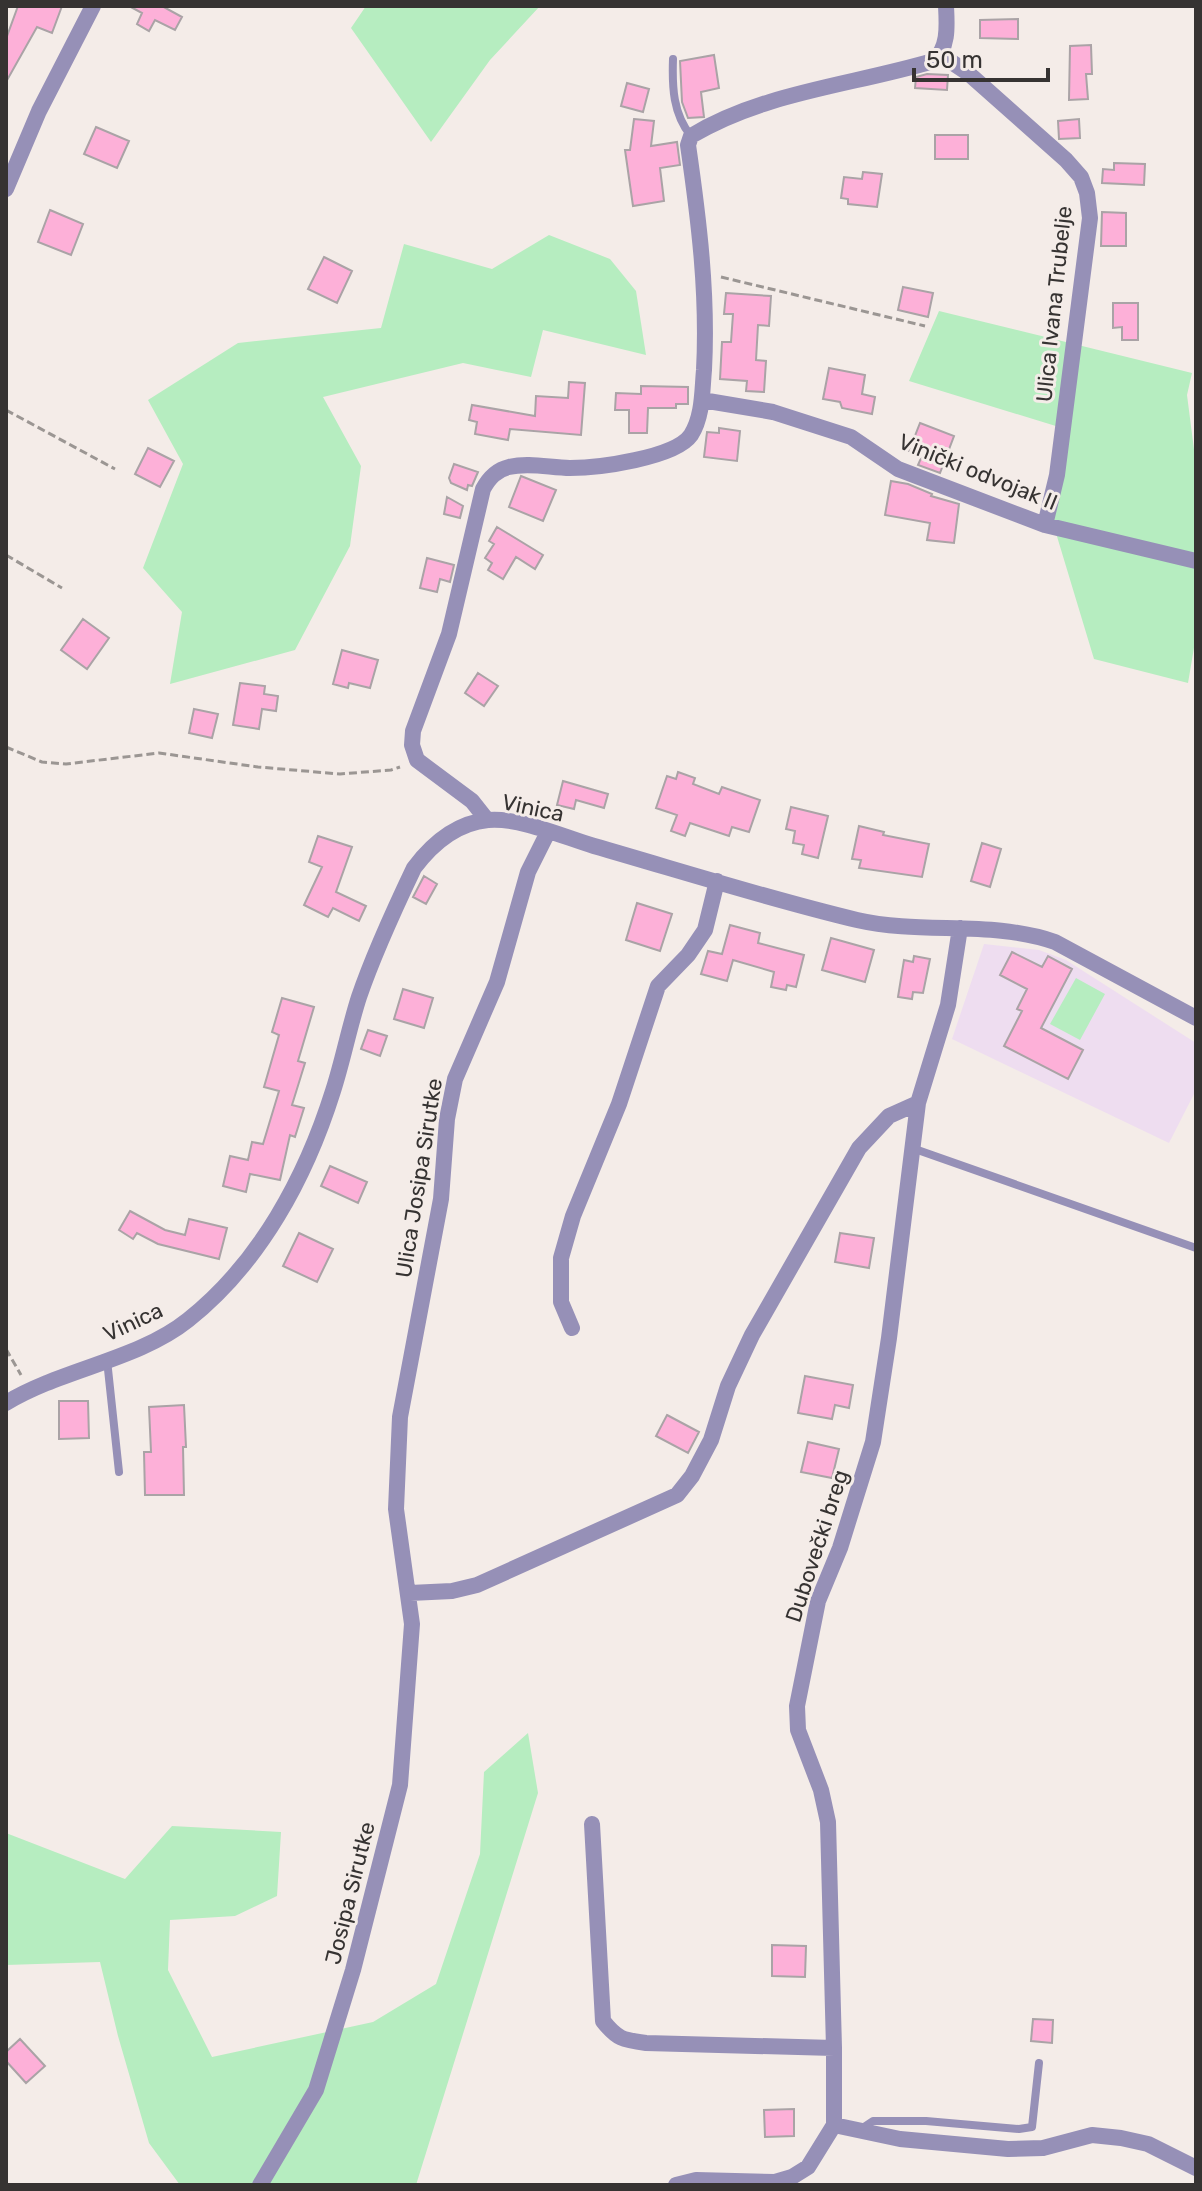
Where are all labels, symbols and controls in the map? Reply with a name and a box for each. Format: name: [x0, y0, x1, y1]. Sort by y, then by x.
scale bar: [914, 32, 1048, 82]
text: 50 m: [926, 46, 983, 74]
street label: Ulica Ivana Trubelje: [1030, 205, 1078, 403]
street label: Vinički odvojak II: [895, 428, 1061, 516]
street label: Vinica: [500, 788, 566, 828]
street label: Ulica Josipa Sirutke: [390, 1076, 448, 1280]
street label: Vinica: [99, 1297, 167, 1347]
street label: Dubovečki breg: [780, 1466, 854, 1626]
street label: Josipa Sirutke: [319, 1819, 381, 1967]

